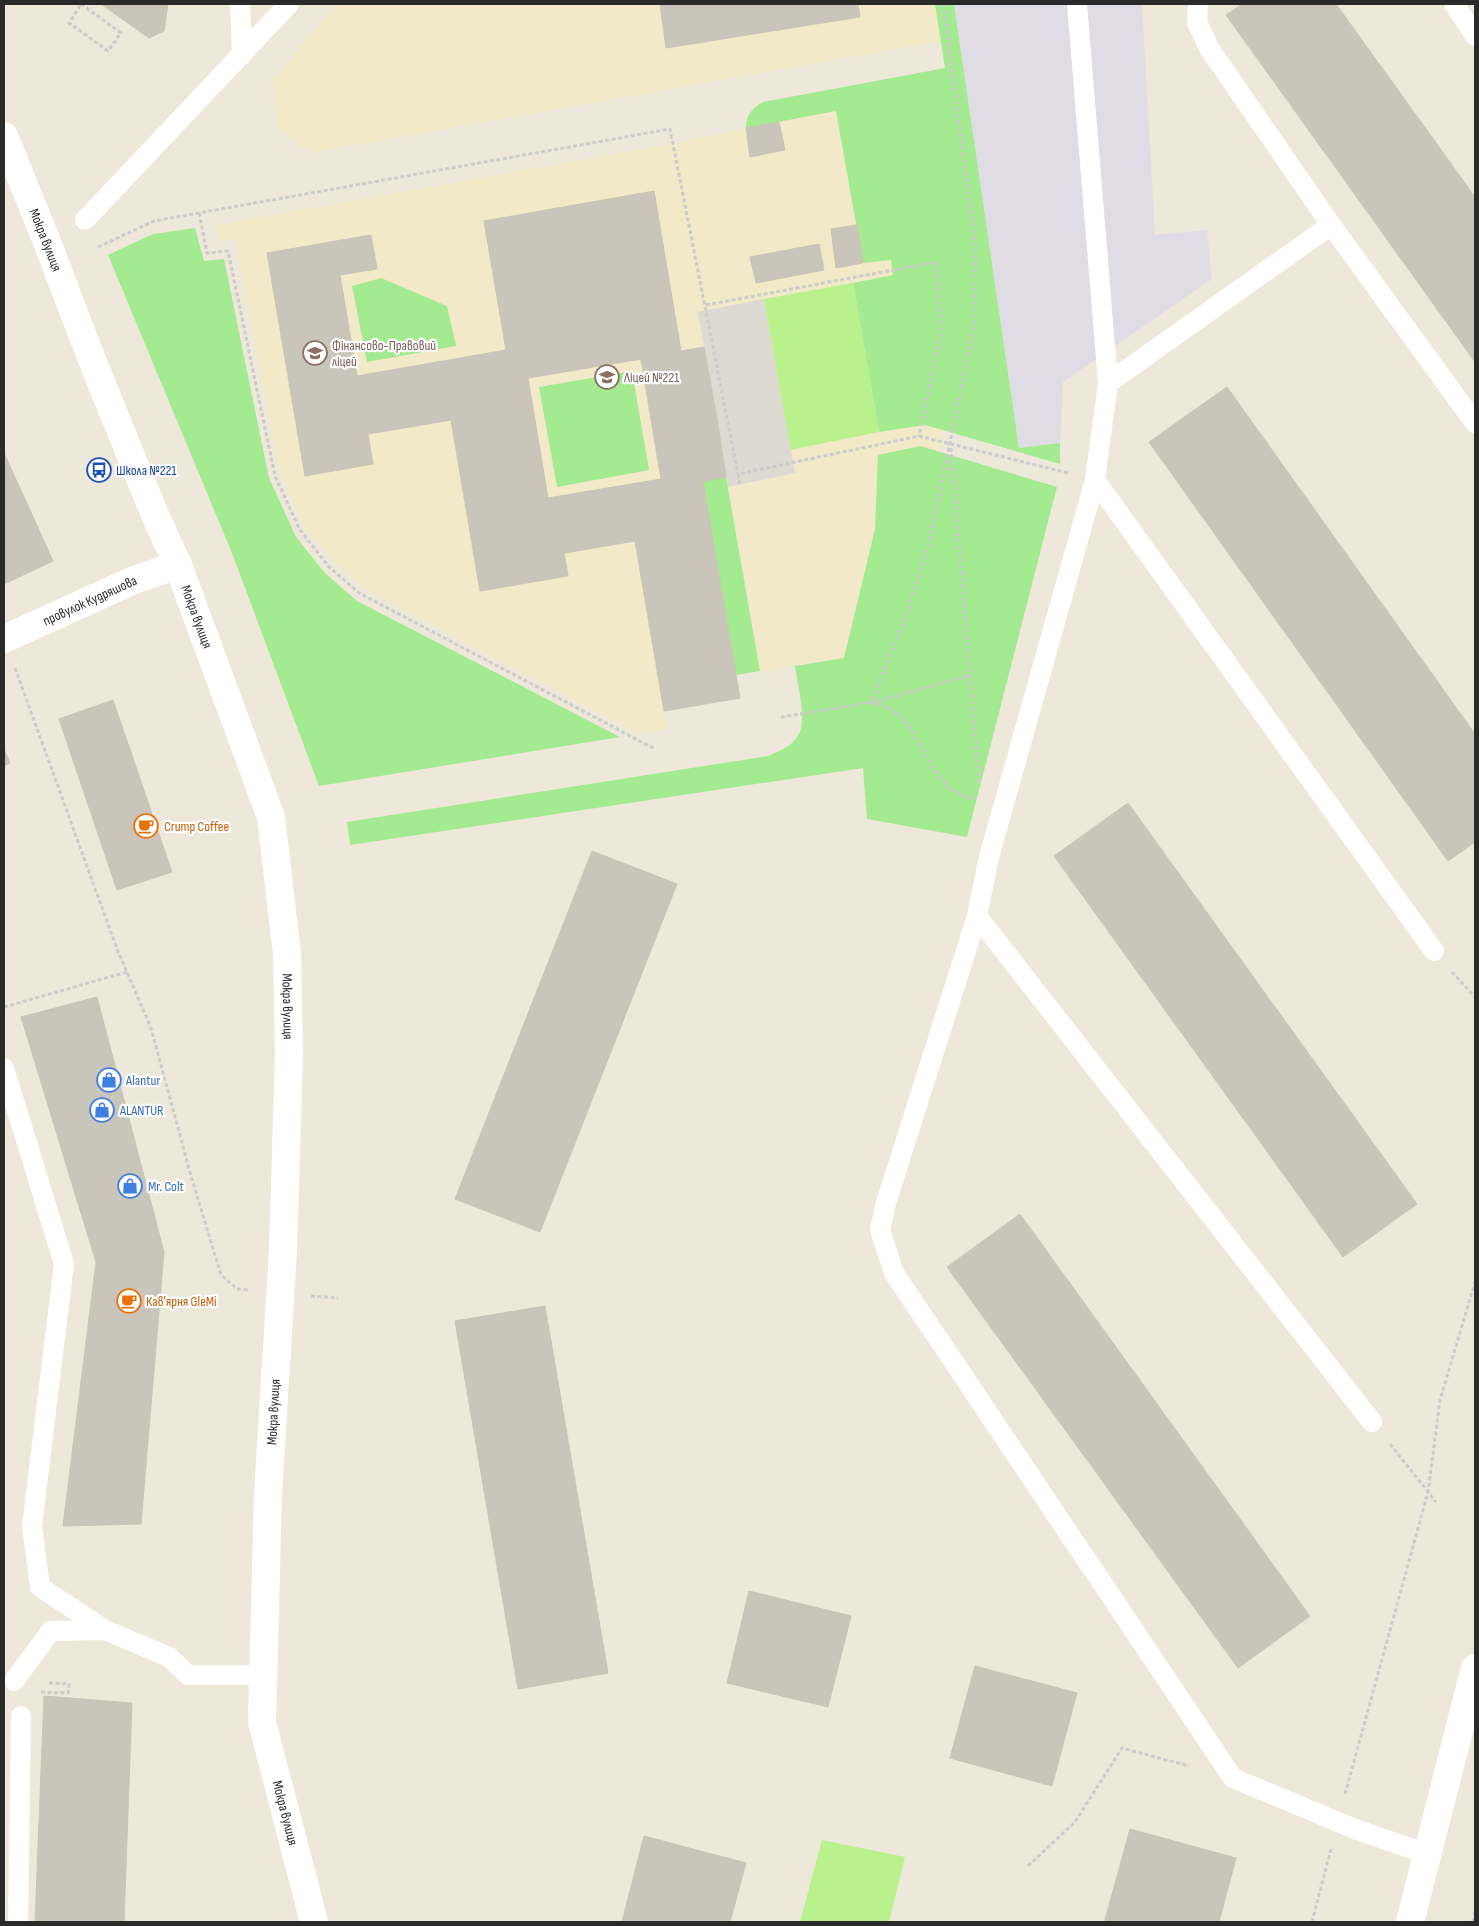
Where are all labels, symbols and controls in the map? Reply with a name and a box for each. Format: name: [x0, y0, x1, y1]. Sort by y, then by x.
street label: Мокра вулиця: [25, 206, 65, 274]
place label: Фінансово-Правовий ліцей: [332, 337, 436, 370]
school or university icon: Фінансово-Правовий ліцей: [302, 340, 328, 366]
school or university icon: Ліцей №221: [594, 364, 620, 390]
place label: Ліцей №221: [623, 369, 679, 386]
bus stop icon: Школа №221: [86, 457, 112, 483]
place label: Школа №221: [116, 462, 176, 479]
street label: провулок Кудряшова: [40, 572, 140, 629]
street label: Мокра вулиця: [177, 583, 216, 651]
cafe icon: Crump Coffee: [133, 813, 159, 839]
place label: Crump Coffee: [164, 818, 229, 835]
street label: Мокра вулиця: [278, 973, 297, 1040]
shop icon: Alantur: [96, 1067, 122, 1093]
place label: Alantur: [125, 1072, 160, 1089]
shop icon: ALANTUR: [89, 1097, 115, 1123]
place label: ALANTUR: [119, 1102, 164, 1119]
shop icon: Mr. Colt: [117, 1173, 143, 1199]
place label: Mr. Colt: [148, 1178, 184, 1195]
cafe icon: Кав'ярня GleMi: [116, 1288, 142, 1314]
place label: Кав'ярня GleMi: [146, 1293, 217, 1310]
street label: Мокра вулиця: [263, 1379, 284, 1445]
street label: Мокра вулиця: [269, 1779, 302, 1847]

